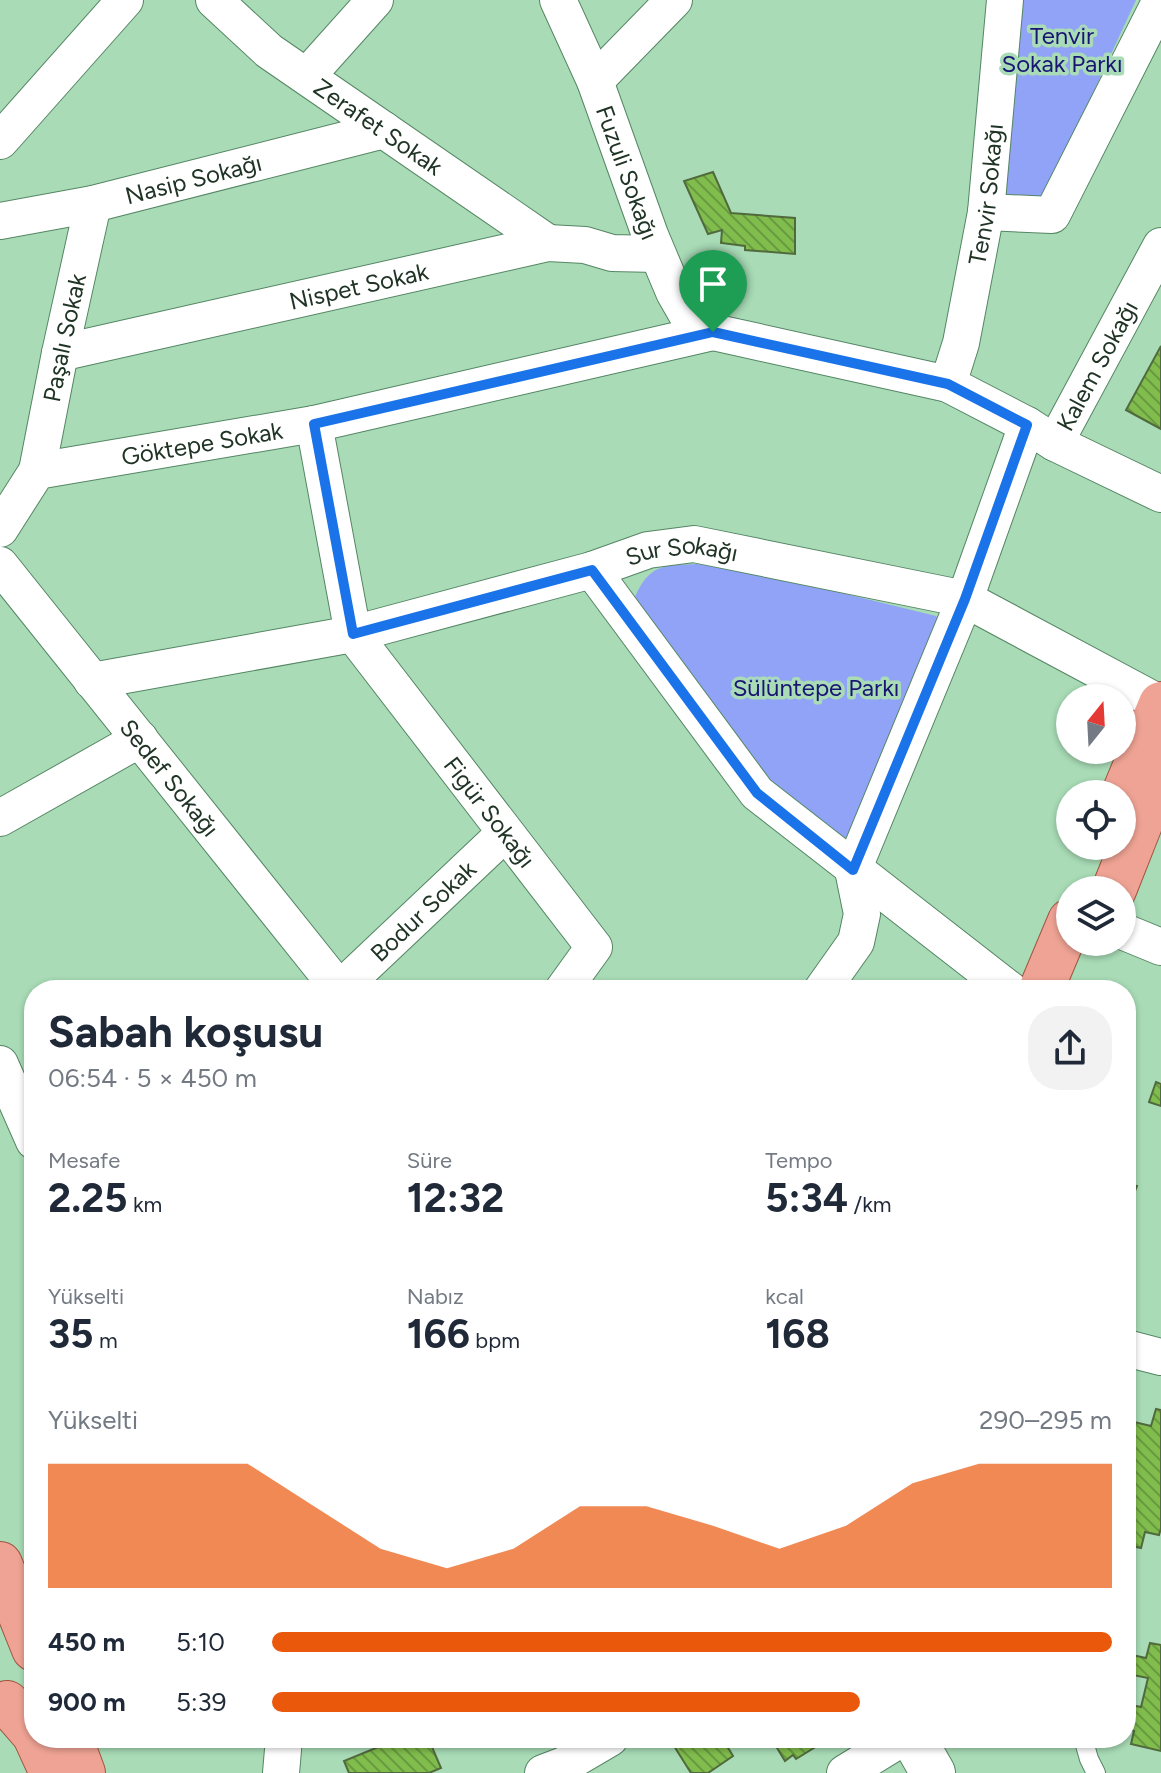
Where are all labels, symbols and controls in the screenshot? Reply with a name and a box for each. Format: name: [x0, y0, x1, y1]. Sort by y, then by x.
park label: Tenvir Sokak Parkı: [1001, 21, 1123, 78]
street label: Zerafet Sokak: [309, 72, 449, 181]
street label: Fuzuli Sokağı: [590, 101, 665, 244]
street label: Tenvir Sokağı: [962, 122, 1008, 267]
street label: Nasip Sokağı: [122, 147, 265, 210]
pin: [679, 250, 747, 332]
street label: Nispet Sokak: [286, 256, 431, 315]
icon: arrive: [691, 262, 735, 306]
street label: Paşalı Sokak: [36, 271, 92, 404]
street label: Kalem Sokağı: [1050, 295, 1143, 436]
street label: Göktepe Sokak: [119, 415, 285, 471]
street label: Sur Sokağı: [621, 529, 741, 571]
park label: Sülüntepe Parkı: [733, 673, 899, 702]
north arrow: [1056, 684, 1136, 764]
map controls: [1056, 684, 1136, 956]
street label: Sedef Sokağı: [114, 713, 226, 842]
street label: Figür Sokağı: [438, 751, 542, 873]
button: locate: [1056, 780, 1136, 860]
street label: Bodur Sokak: [364, 854, 482, 967]
button: layers: [1056, 876, 1136, 956]
text: Sabah koşusu: [48, 1005, 323, 1058]
button: share: [1028, 1006, 1112, 1090]
text: 06:54 · 5 × 450 m: [48, 1062, 257, 1094]
text: Mesafe: [48, 1147, 120, 1174]
text: Süre: [407, 1147, 452, 1174]
text: Tempo: [765, 1147, 833, 1174]
text: 2.25: [48, 1174, 127, 1222]
text: 12:32: [407, 1174, 504, 1222]
text: 5:34: [765, 1174, 848, 1222]
text: km: [127, 1191, 162, 1218]
text: /km: [848, 1191, 892, 1218]
text: Yükselti: [48, 1283, 124, 1310]
text: Nabız: [407, 1283, 464, 1310]
text: kcal: [765, 1283, 804, 1310]
text: 35: [48, 1310, 93, 1358]
text: 166: [407, 1310, 470, 1358]
text: 168: [765, 1310, 830, 1358]
text: m: [93, 1327, 118, 1354]
text: bpm: [470, 1327, 520, 1354]
text: Yükselti: [48, 1404, 138, 1436]
text: 290–295 m: [979, 1404, 1112, 1436]
text: 450 m: [48, 1626, 125, 1658]
text: 5:10: [176, 1626, 225, 1658]
text: 900 m: [48, 1686, 126, 1718]
text: 5:39: [176, 1686, 226, 1718]

